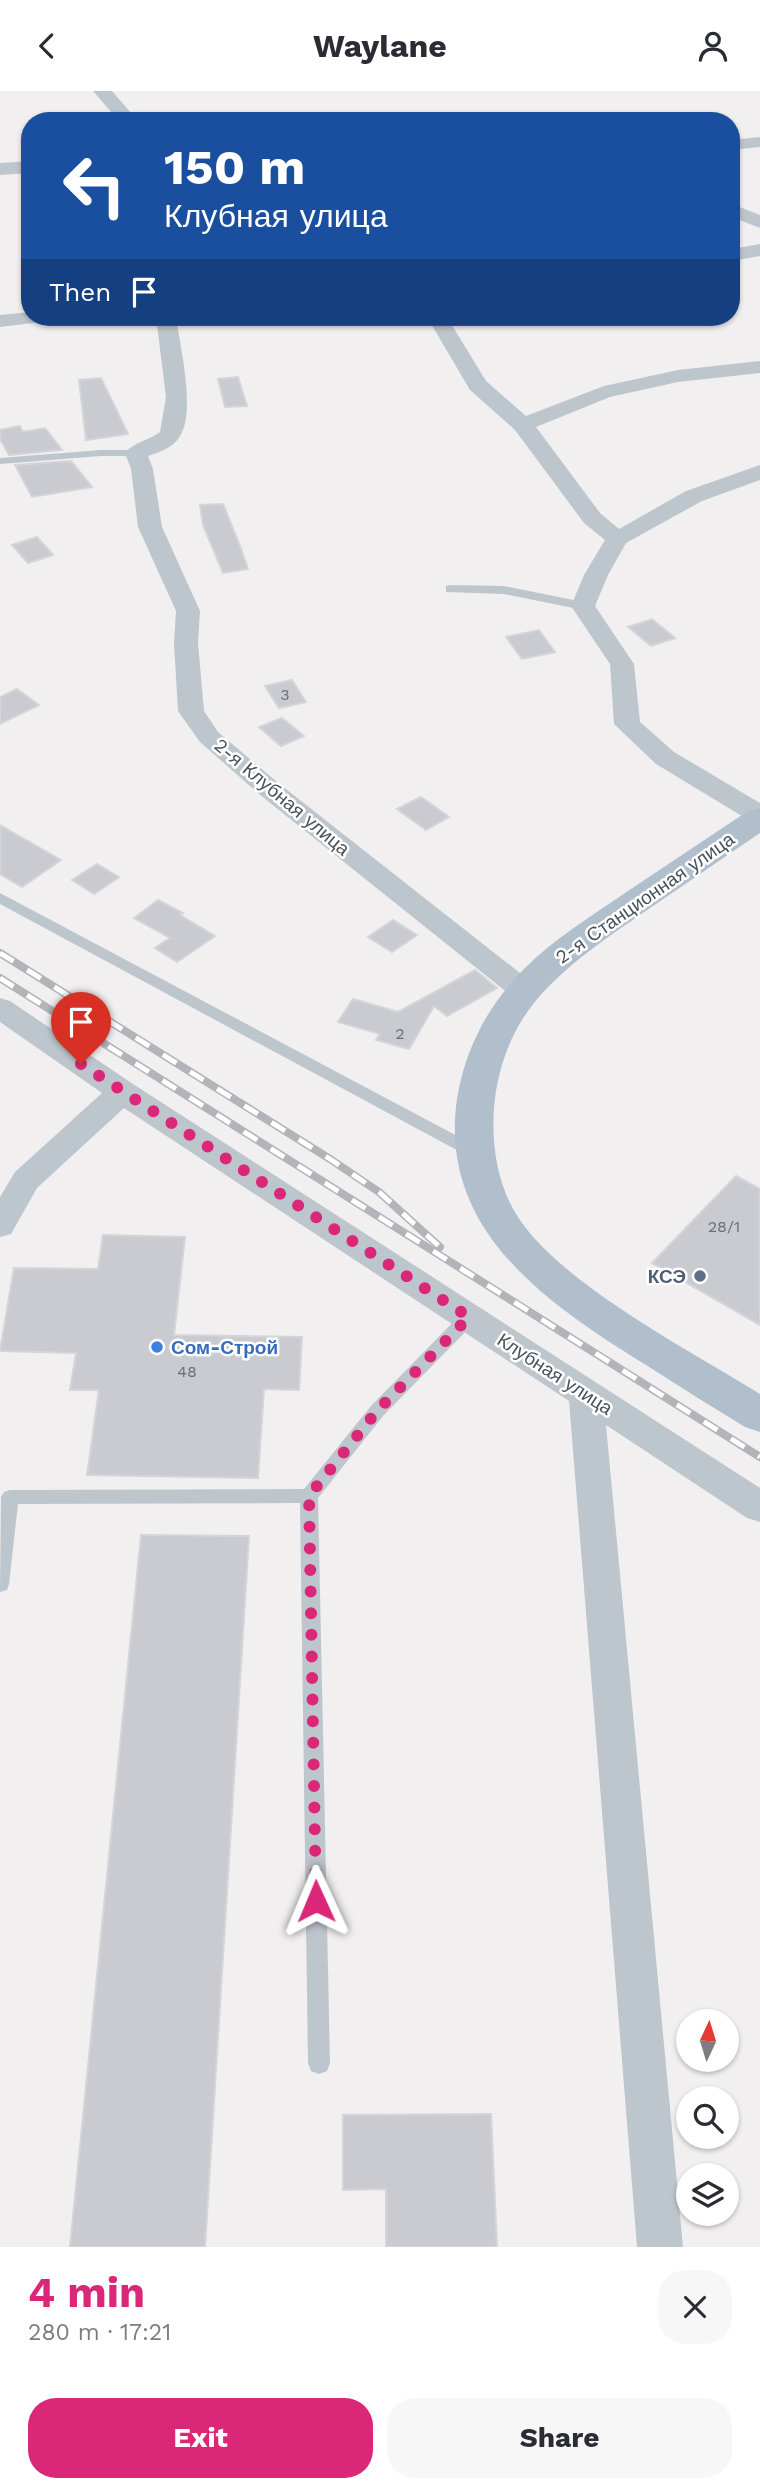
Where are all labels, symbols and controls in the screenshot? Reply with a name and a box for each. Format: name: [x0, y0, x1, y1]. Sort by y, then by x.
icon: back: [28, 27, 66, 65]
text: Waylane: [313, 27, 447, 65]
icon: person: [694, 27, 732, 65]
text: 150 m: [164, 138, 305, 196]
icon: left: [49, 140, 140, 231]
text: Клубная улица: [164, 197, 388, 235]
icon: arrive: [125, 273, 163, 311]
text: Then: [49, 277, 111, 307]
house number: 3: [280, 685, 290, 704]
street label: 2-я Клубная улица: [210, 734, 355, 861]
street label: 2-я Станционная улица: [551, 827, 739, 969]
pin: [51, 992, 111, 1064]
icon: arrive: [62, 1003, 100, 1041]
house number: 2: [395, 1024, 405, 1043]
house number: 28/1: [708, 1217, 740, 1236]
place label: КСЭ: [648, 1265, 686, 1288]
marker: КСЭ: [692, 1268, 708, 1284]
street label: Клубная улица: [493, 1328, 617, 1420]
place label: Сом-Строй: [171, 1336, 278, 1359]
marker: Сом-Строй: [149, 1339, 165, 1355]
house number: 48: [177, 1362, 197, 1381]
position arrow: [279, 1864, 353, 1938]
north arrow: [676, 2009, 738, 2072]
map controls: [676, 2009, 739, 2226]
button: search: [676, 2086, 739, 2149]
button: layers: [676, 2163, 739, 2226]
text: 4 min: [28, 2268, 145, 2317]
button: close: [658, 2270, 732, 2344]
text: 280 m · 17:21: [28, 2319, 171, 2346]
button: Exit: [28, 2398, 373, 2478]
button: Share: [387, 2398, 732, 2478]

